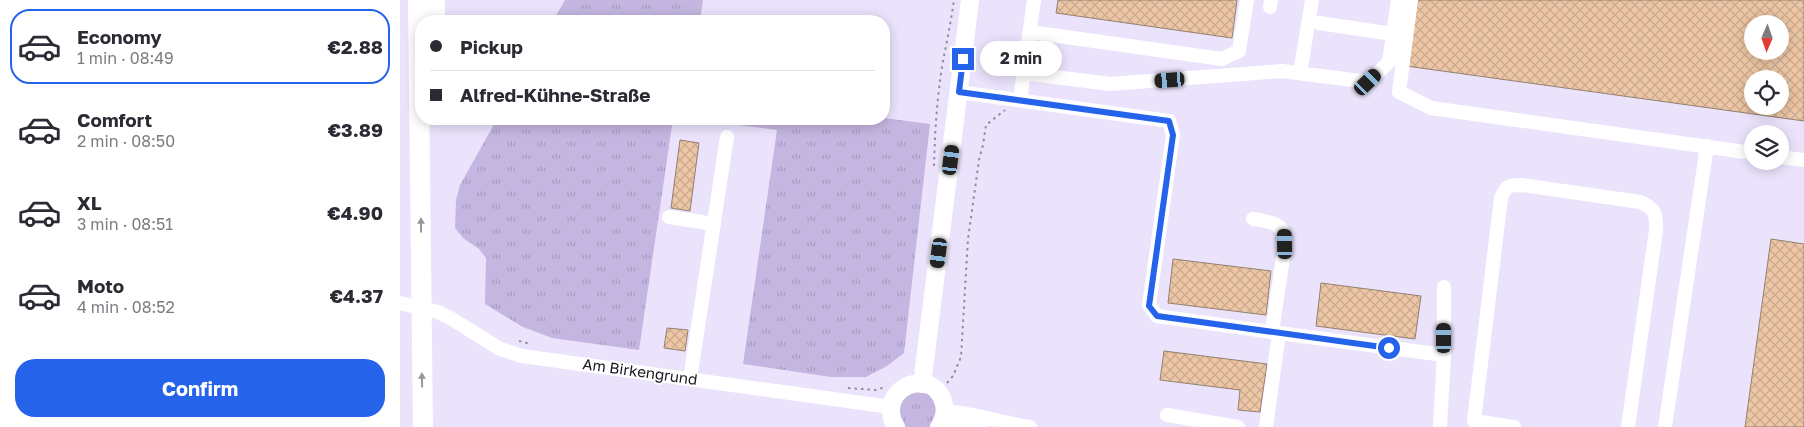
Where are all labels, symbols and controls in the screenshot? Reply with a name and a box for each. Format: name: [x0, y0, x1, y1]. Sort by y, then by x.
north arrow: [1744, 15, 1789, 60]
map controls: [1744, 15, 1789, 170]
icon: car: [17, 24, 62, 69]
text: Economy: [77, 25, 162, 48]
text: €2.88: [328, 35, 383, 58]
text: Pickup: [460, 35, 523, 58]
callout: 2 min: [980, 42, 1063, 76]
text: 1 min · 08:49: [77, 48, 174, 68]
route end: [952, 48, 974, 70]
text: 2 min: [1000, 48, 1042, 68]
car: [1352, 66, 1384, 98]
button: locate: [1744, 70, 1789, 115]
car: [1154, 71, 1185, 89]
text: Alfred-Kühne-Straße: [460, 83, 651, 106]
icon: car: [17, 107, 62, 152]
text: Comfort: [77, 108, 152, 131]
text: €3.89: [328, 118, 383, 141]
button: layers: [1744, 125, 1789, 170]
text: 2 min · 08:50: [77, 131, 175, 151]
car: [941, 144, 960, 176]
icon: car: [17, 190, 62, 235]
text: XL: [77, 191, 102, 214]
text: €4.90: [327, 201, 383, 224]
text: 3 min · 08:51: [77, 214, 173, 234]
one-way arrow: [417, 217, 425, 233]
car: [1277, 229, 1292, 259]
car: [929, 237, 948, 269]
icon: car: [17, 273, 62, 318]
text: Moto: [77, 274, 124, 297]
text: €4.37: [330, 284, 383, 307]
text: 4 min · 08:52: [77, 297, 175, 317]
car: [1436, 323, 1451, 353]
route start: [1378, 337, 1400, 359]
street label: Am Birkengrund: [582, 354, 699, 388]
button: Confirm: [15, 359, 385, 417]
one-way arrow: [418, 372, 426, 388]

